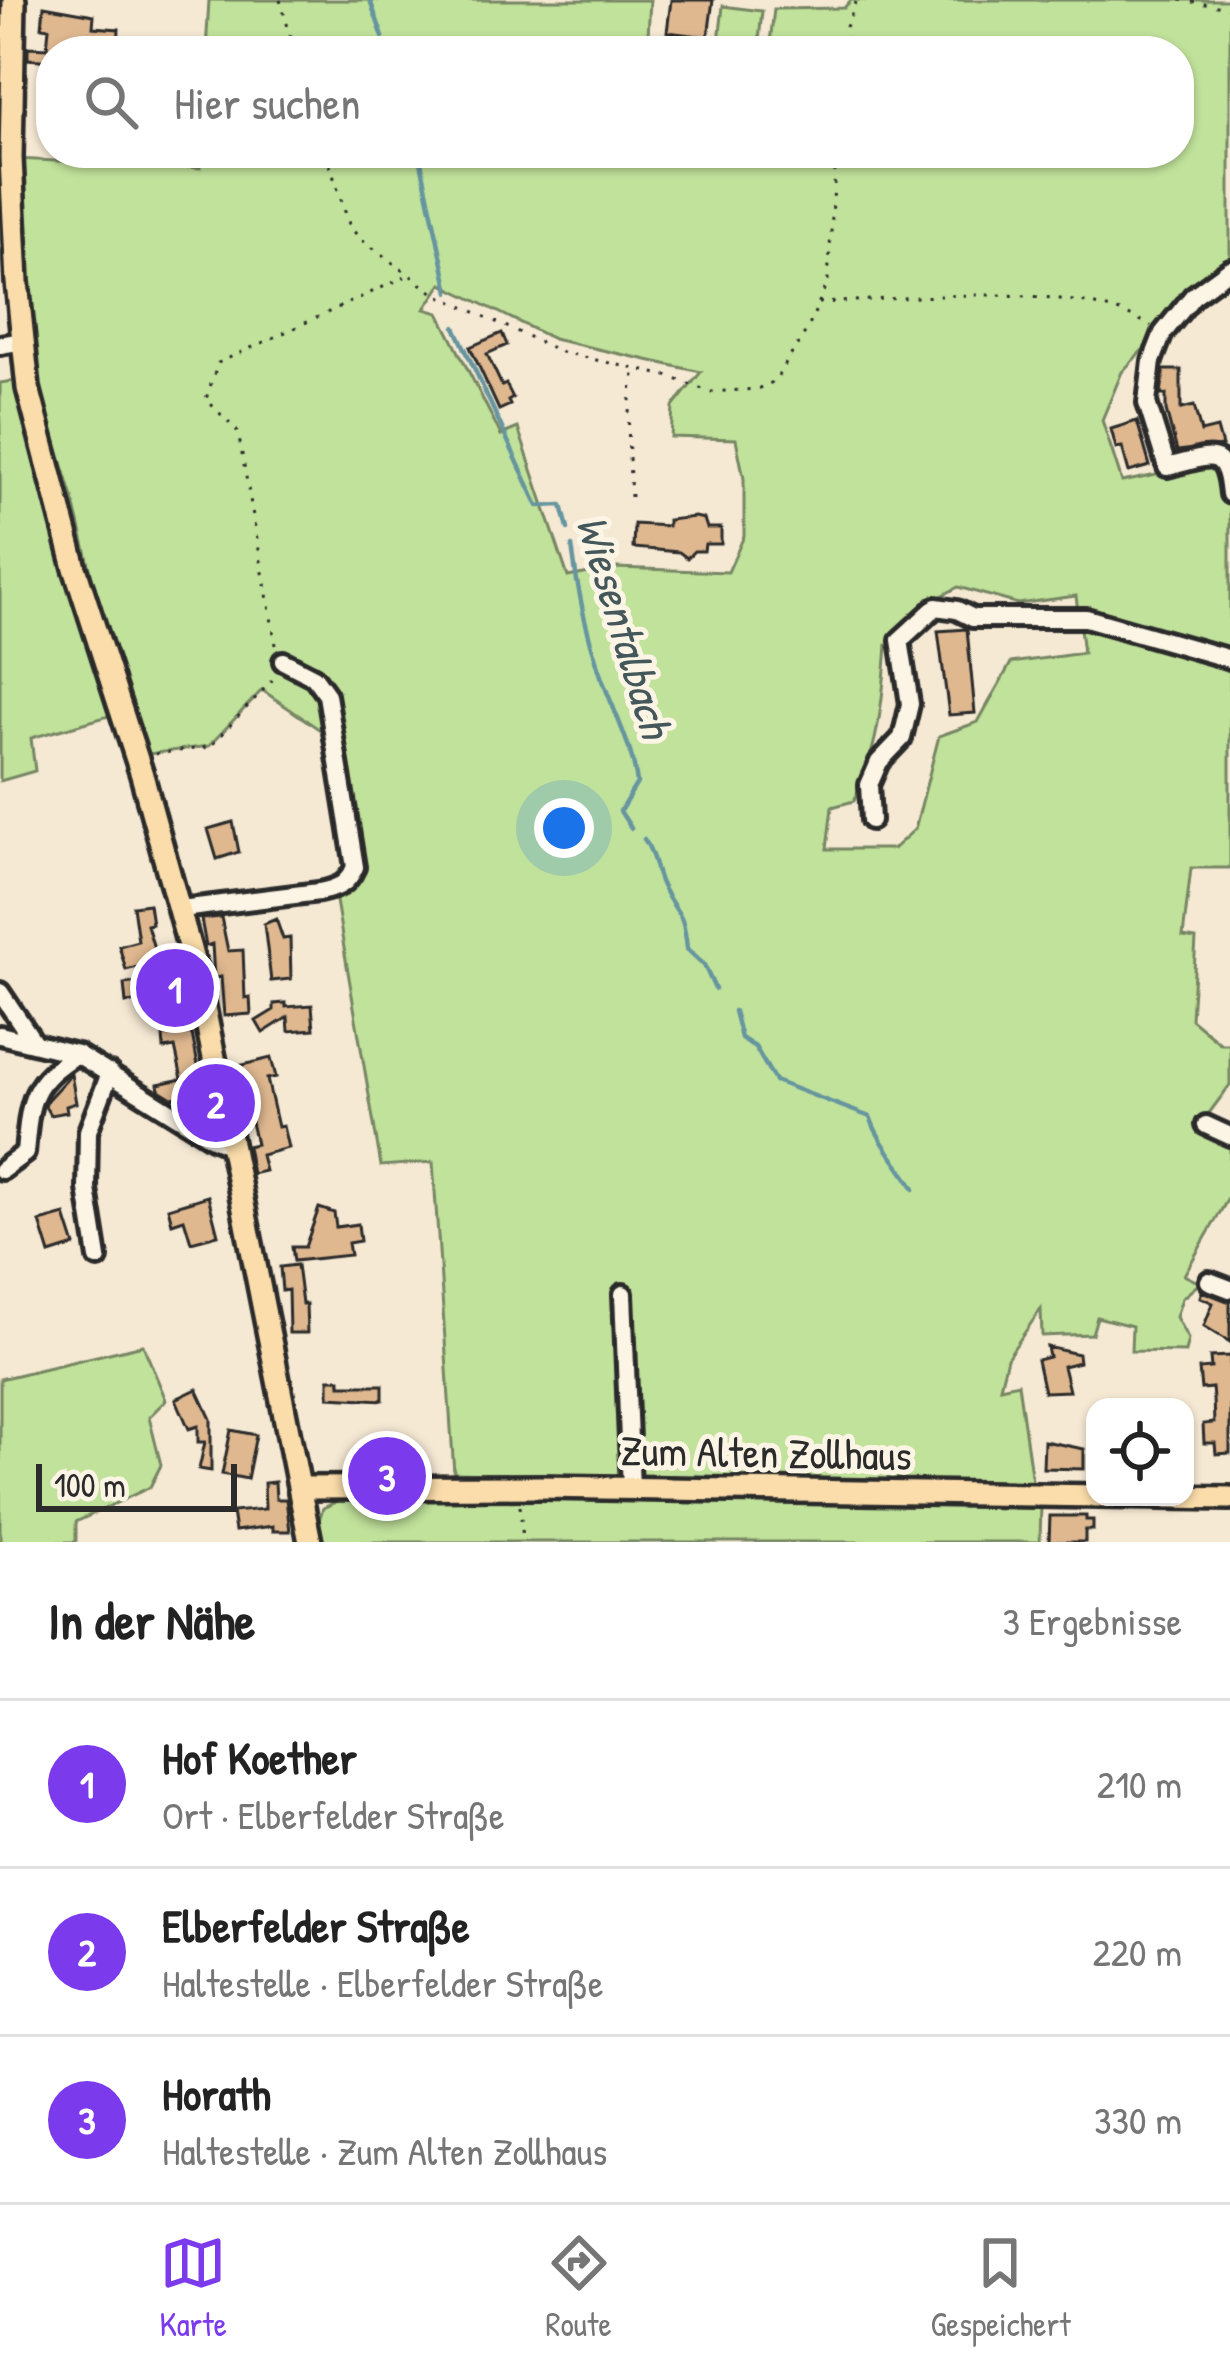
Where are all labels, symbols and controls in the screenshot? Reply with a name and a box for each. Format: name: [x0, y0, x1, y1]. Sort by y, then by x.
search box: [36, 36, 1194, 168]
icon: search: [78, 69, 144, 135]
text: Hier suchen: [174, 72, 361, 133]
water label: Wiesentalbach: [562, 508, 689, 747]
your location: [534, 798, 594, 858]
pin: 1: [136, 943, 214, 1033]
pin: 2: [177, 1058, 255, 1148]
map controls: [1086, 1398, 1194, 1506]
button: locate: [1086, 1398, 1194, 1506]
street label: Zum Alten Zollhaus: [620, 1421, 912, 1483]
pin: 3: [348, 1431, 426, 1521]
scale bar: [36, 1458, 237, 1511]
text: 100 m: [54, 1463, 126, 1507]
text: In der Nähe: [48, 1586, 255, 1655]
text: 3 Ergebnisse: [1002, 1594, 1182, 1647]
text: Hof Koether: [162, 1727, 357, 1788]
text: 1: [80, 1757, 94, 1810]
text: 210 m: [1097, 1757, 1182, 1810]
text: Ort · Elberfelder Straße: [162, 1788, 504, 1841]
text: Elberfelder Straße: [162, 1895, 470, 1956]
text: 2: [78, 1925, 96, 1978]
text: 220 m: [1093, 1925, 1182, 1978]
text: Haltestelle · Elberfelder Straße: [162, 1956, 603, 2009]
text: Horath: [162, 2063, 271, 2124]
text: 3: [78, 2093, 96, 2146]
text: 330 m: [1094, 2093, 1182, 2146]
text: Haltestelle · Zum Alten Zollhaus: [162, 2124, 607, 2177]
tab: Karte: [159, 2230, 227, 2346]
tab: Route: [546, 2230, 612, 2346]
tab: Gespeichert: [930, 2230, 1071, 2346]

